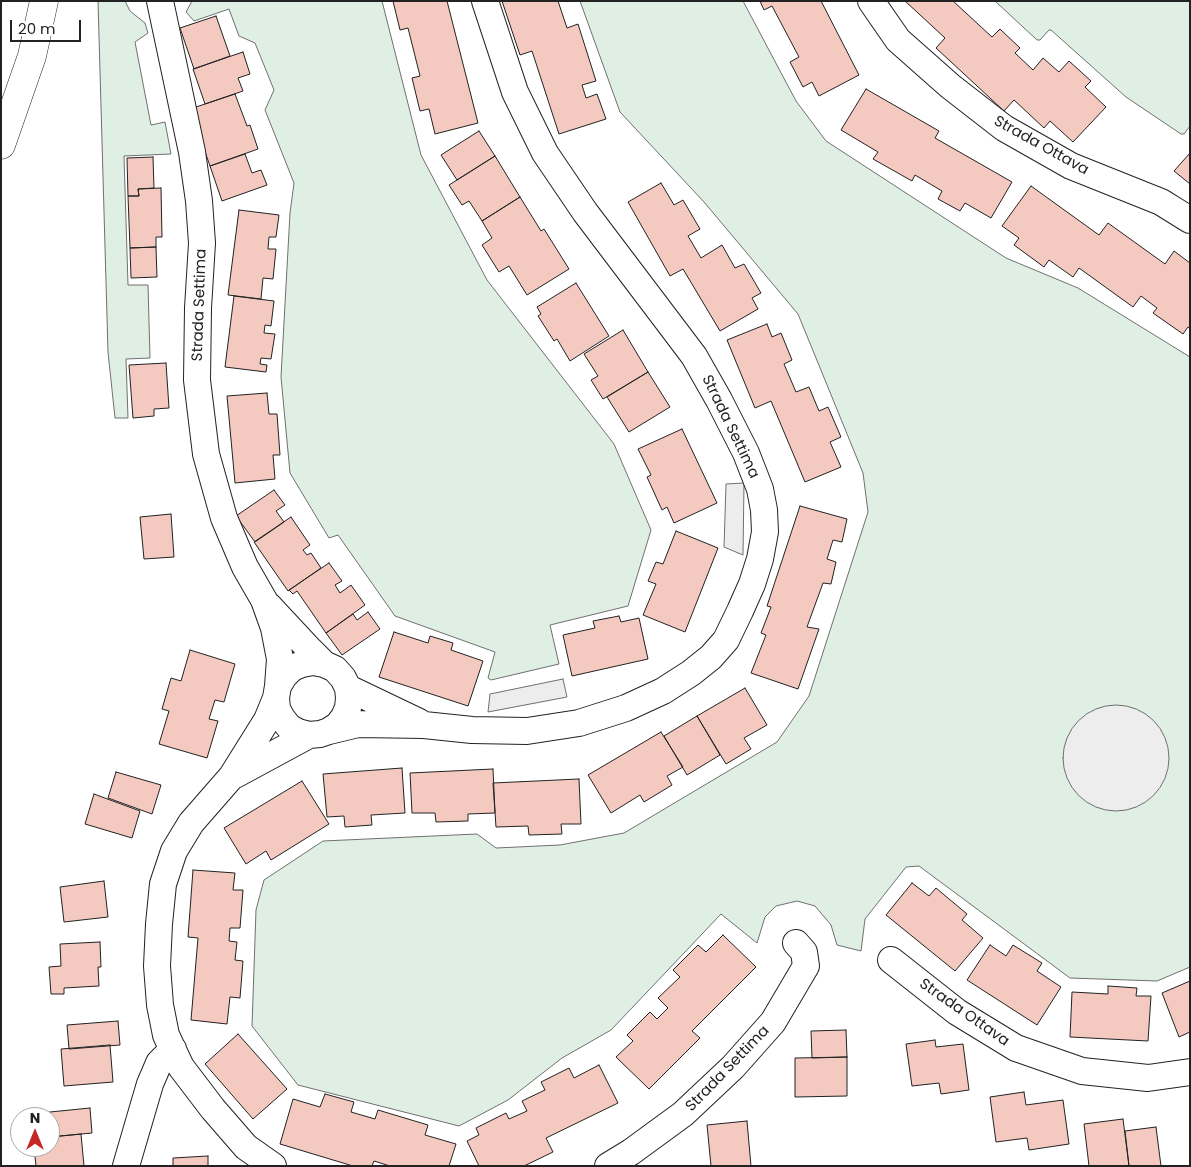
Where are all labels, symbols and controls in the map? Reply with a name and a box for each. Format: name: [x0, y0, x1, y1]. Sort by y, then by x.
scale bar: [12, 10, 84, 42]
text: 20 m: [18, 18, 56, 39]
street label: Strada Ottava: [990, 113, 1092, 179]
street label: Strada Settima: [189, 248, 211, 362]
street label: Strada Settima: [697, 372, 763, 482]
street label: Strada Ottava: [916, 975, 1012, 1051]
street label: Strada Settima: [682, 1022, 774, 1116]
north arrow: [10, 1107, 60, 1157]
text: N: [30, 1108, 40, 1128]

